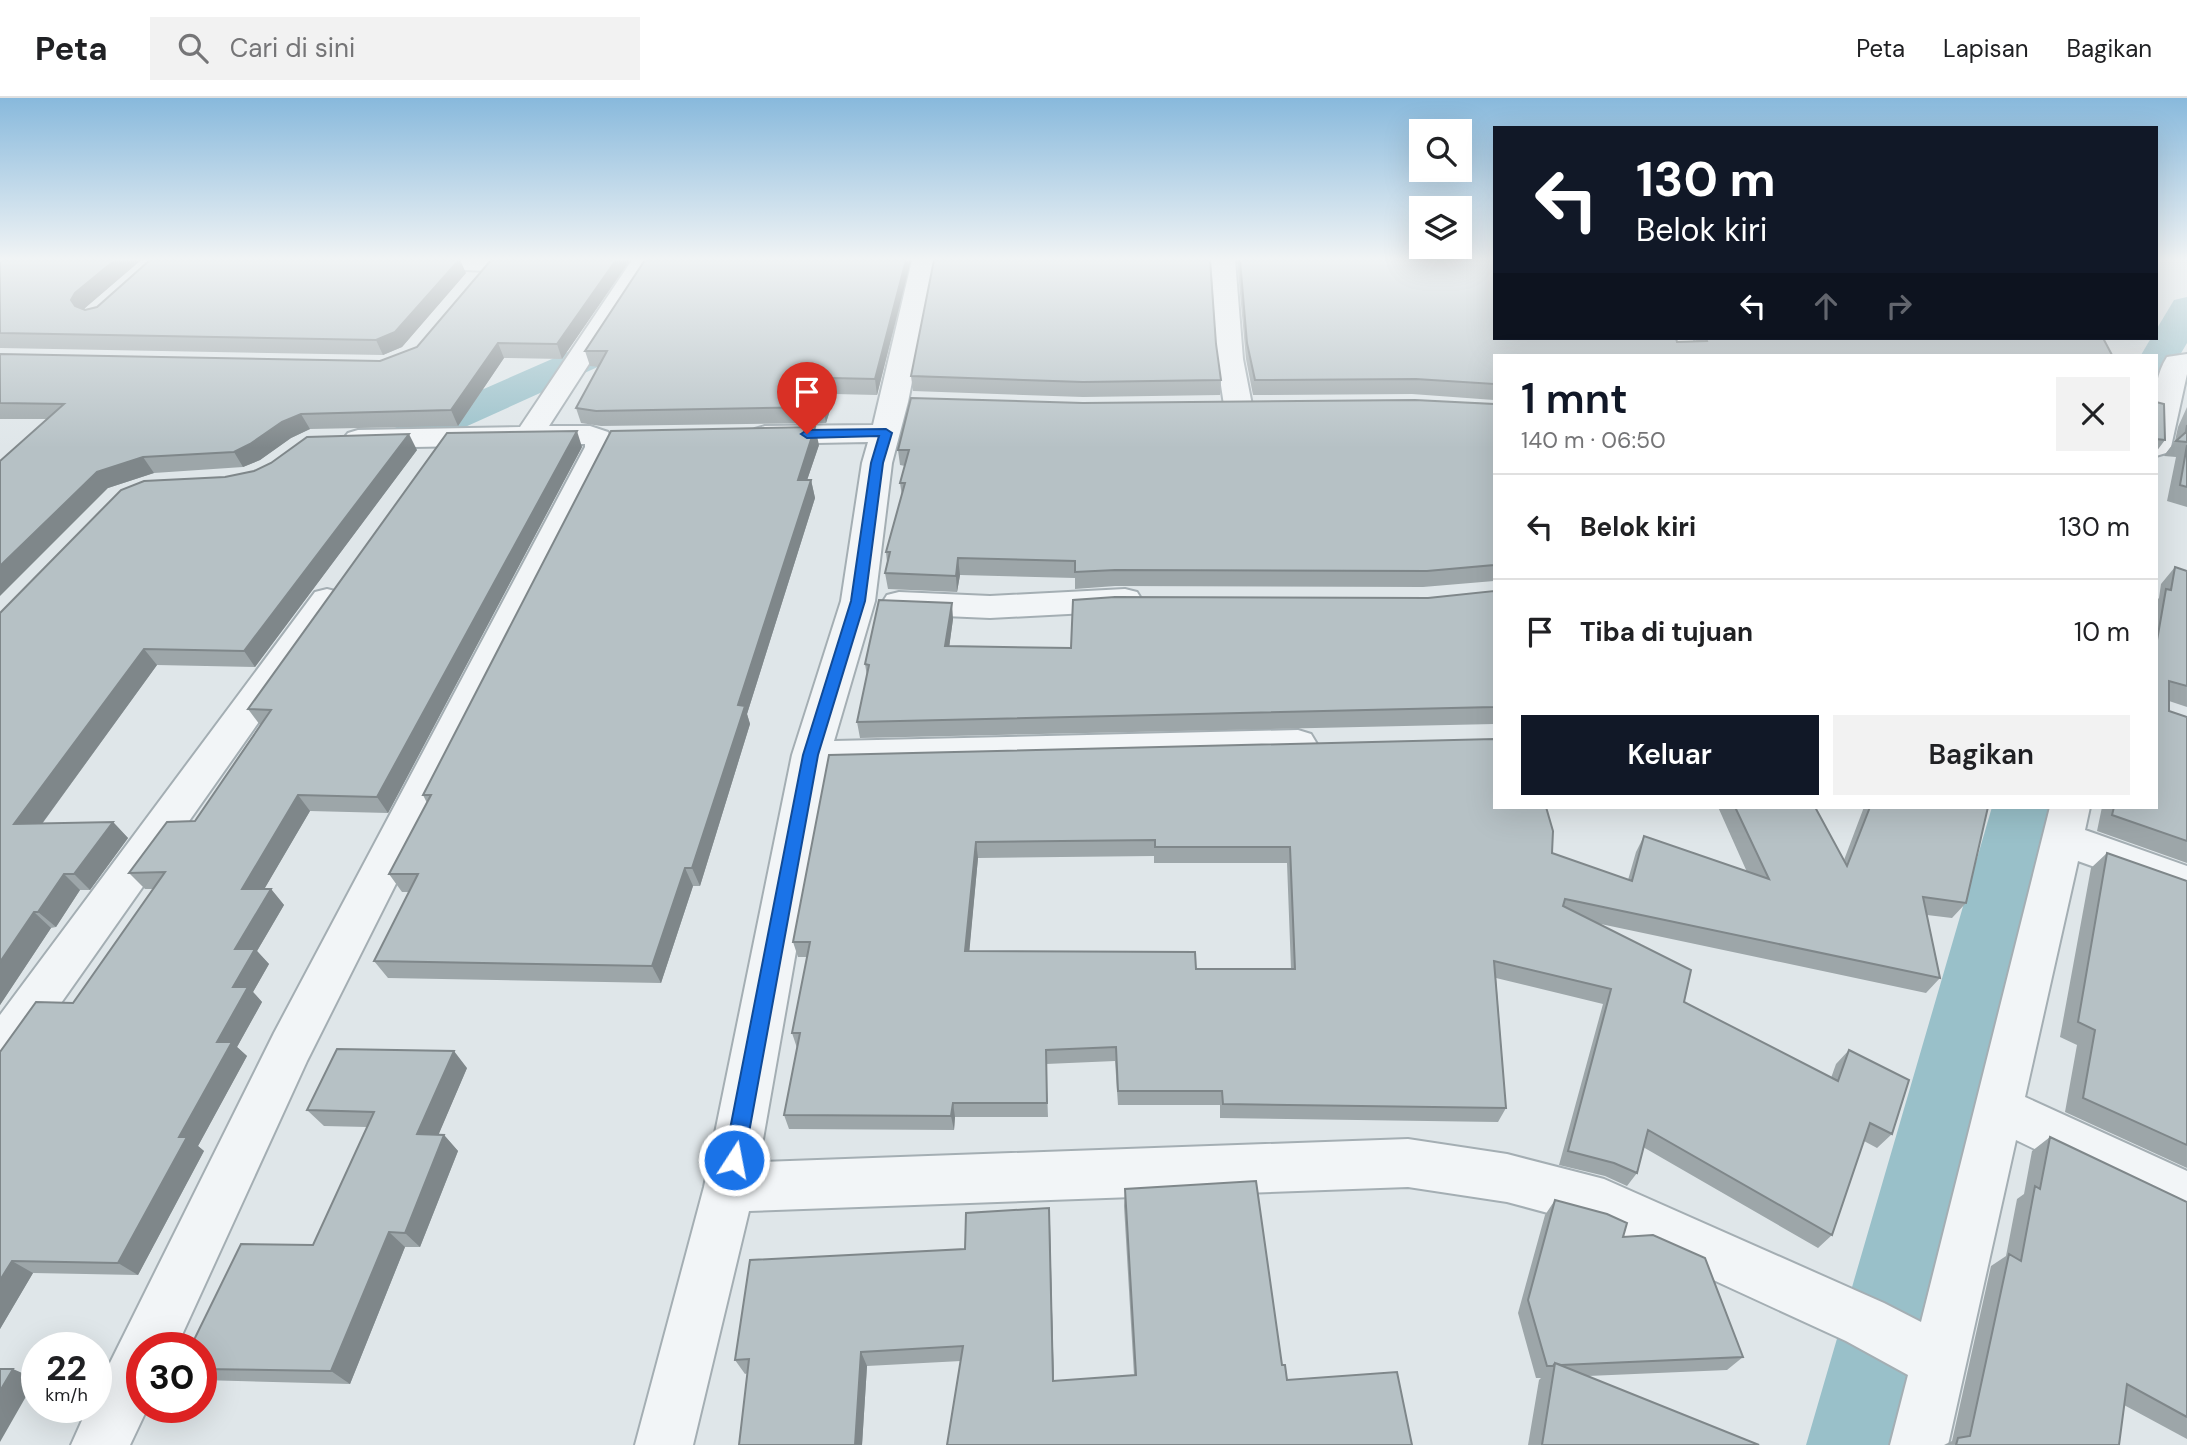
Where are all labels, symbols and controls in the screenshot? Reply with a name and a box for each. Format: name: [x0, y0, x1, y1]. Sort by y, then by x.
search box: [150, 17, 640, 80]
text: Peta: [35, 27, 108, 70]
icon: search: [174, 29, 212, 67]
text: Cari di sini: [230, 31, 355, 65]
text: Peta: [1856, 33, 1905, 64]
text: Lapisan: [1943, 33, 2028, 64]
text: Bagikan: [2066, 33, 2152, 64]
map controls: [1409, 119, 1472, 259]
button: search: [1409, 119, 1472, 182]
text: 130 m: [1636, 147, 1776, 211]
icon: left: [1521, 154, 1612, 245]
button: layers: [1409, 196, 1472, 259]
text: Belok kiri: [1636, 209, 1768, 251]
icon: left: [1734, 287, 1772, 325]
icon: ahead: [1807, 287, 1845, 325]
icon: right: [1880, 287, 1918, 325]
pin: [777, 362, 837, 434]
text: 1 mnt: [1521, 371, 1628, 426]
icon: arrive: [788, 373, 826, 411]
button: close: [2056, 377, 2130, 451]
text: 140 m · 06:50: [1521, 425, 1666, 455]
icon: left: [1521, 508, 1559, 546]
text: Belok kiri: [1580, 510, 1696, 544]
text: 130 m: [2059, 510, 2130, 544]
icon: arrive: [1521, 613, 1559, 651]
text: Tiba di tujuan: [1580, 615, 1753, 649]
text: 10 m: [2074, 615, 2130, 649]
button: Keluar: [1521, 715, 1819, 795]
button: Bagikan: [1833, 715, 2130, 795]
position arrow: [697, 1123, 771, 1197]
speed limit sign: 30: [126, 1332, 217, 1423]
text: 22: [46, 1345, 87, 1391]
text: km/h: [45, 1383, 88, 1407]

